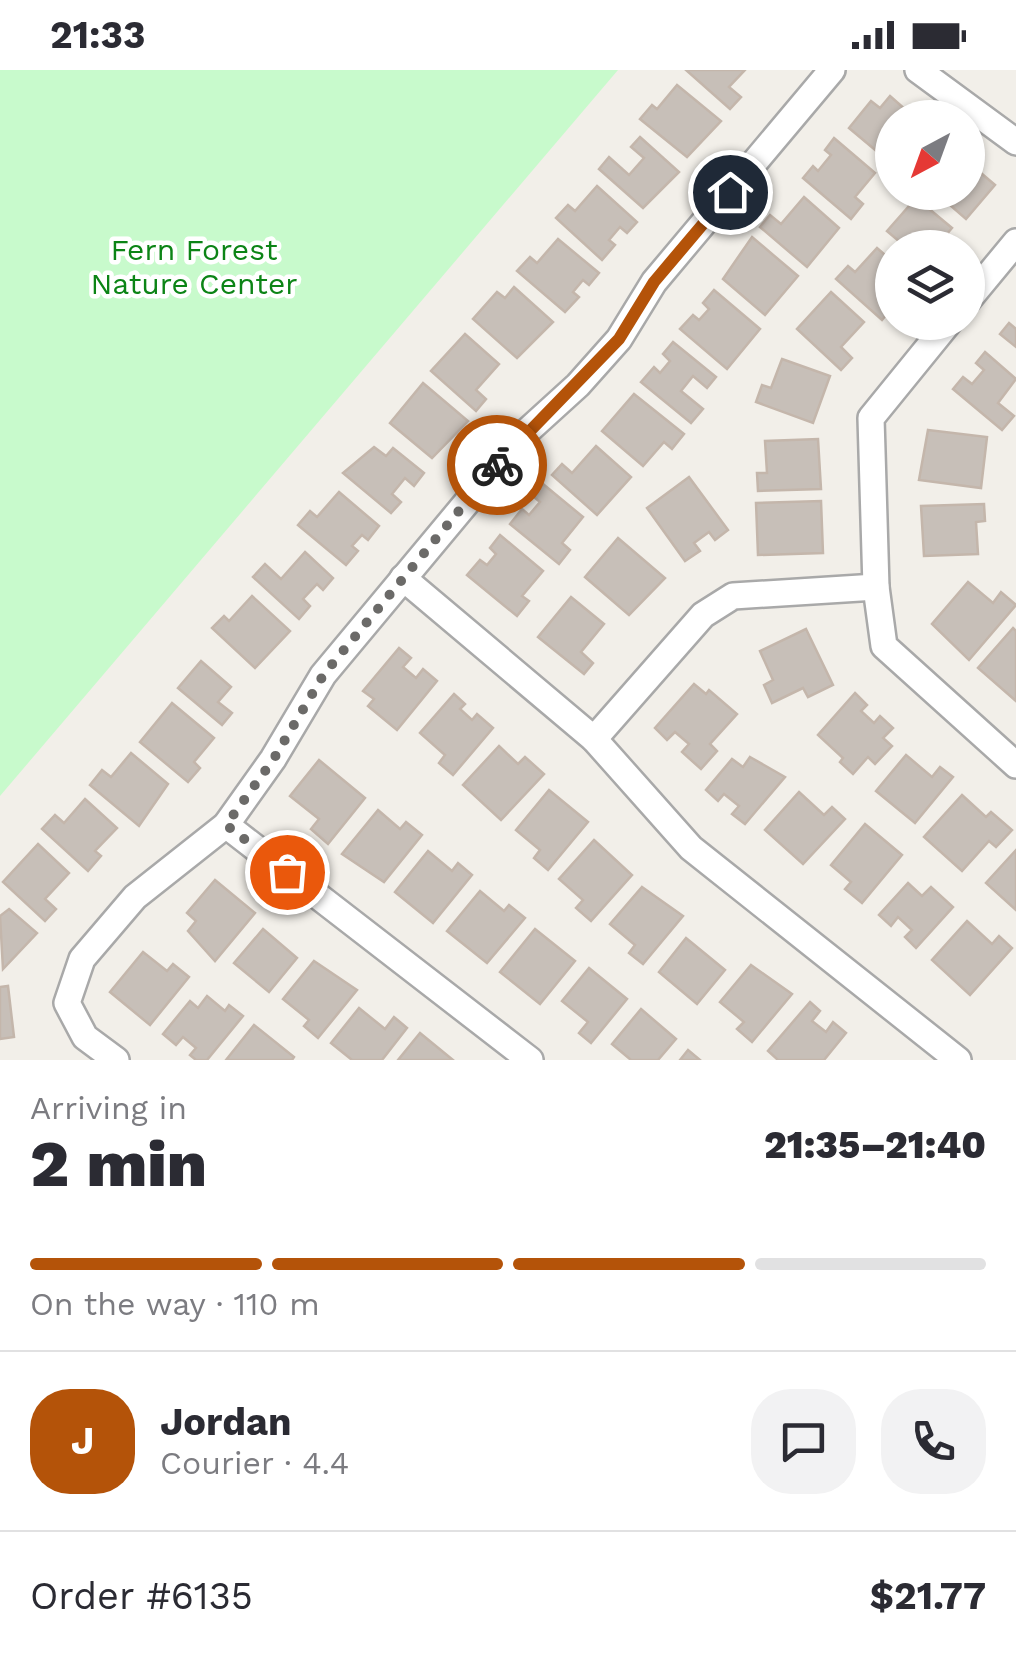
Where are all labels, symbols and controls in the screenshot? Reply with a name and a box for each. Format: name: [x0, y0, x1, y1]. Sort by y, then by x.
text: 21:33: [50, 13, 146, 57]
north arrow: [875, 100, 985, 210]
map controls: [875, 100, 985, 340]
pin: [688, 150, 773, 235]
icon: home: [703, 165, 758, 220]
button: layers: [875, 230, 985, 340]
park label: Fern Forest Nature Center: [91, 232, 297, 301]
courier: [447, 415, 547, 515]
icon: bike: [470, 438, 525, 493]
pin: [245, 830, 330, 915]
icon: bag: [260, 845, 315, 900]
text: Arriving in: [30, 1089, 187, 1127]
text: 21:35–21:40: [764, 1123, 986, 1167]
text: 2 min: [30, 1126, 207, 1202]
text: On the way · 110 m: [30, 1285, 320, 1323]
button: chat: [751, 1389, 856, 1494]
button: phone: [881, 1389, 986, 1494]
text: Jordan: [160, 1400, 292, 1444]
text: J: [71, 1419, 94, 1463]
text: Courier · 4.4: [160, 1444, 349, 1482]
text: Order #6135: [30, 1574, 253, 1618]
text: $21.77: [870, 1574, 986, 1618]

